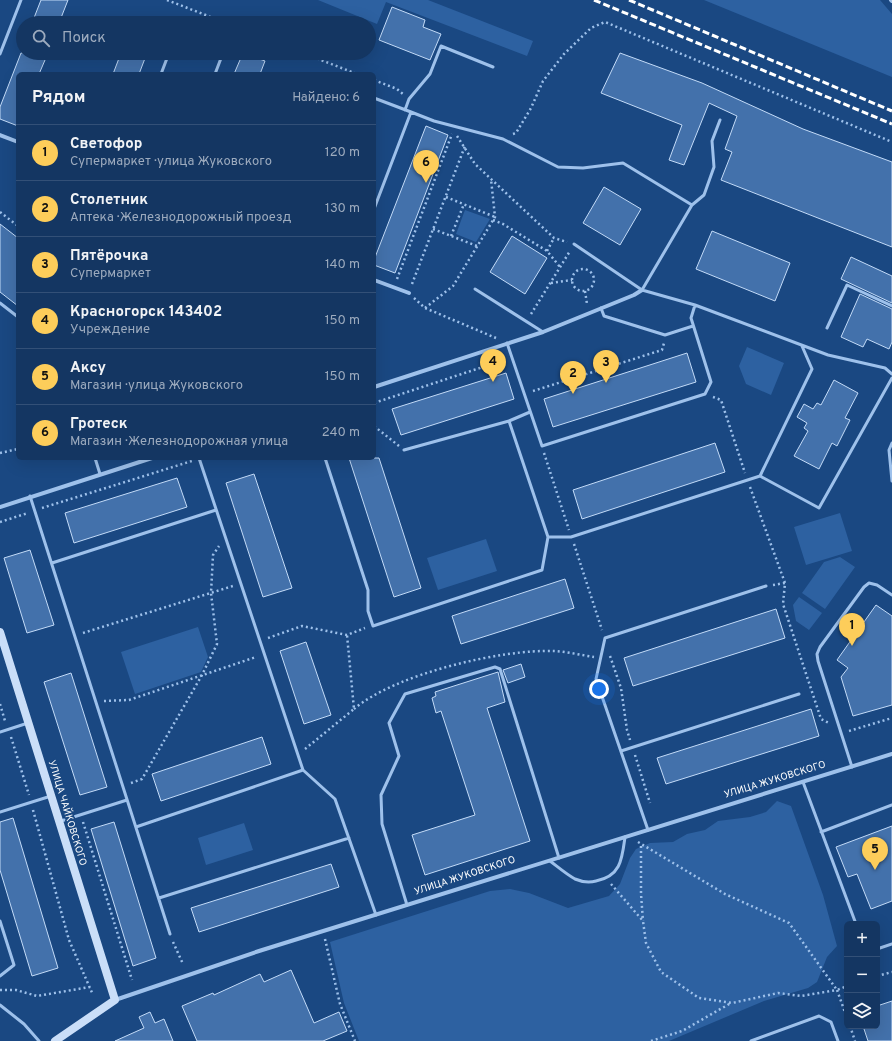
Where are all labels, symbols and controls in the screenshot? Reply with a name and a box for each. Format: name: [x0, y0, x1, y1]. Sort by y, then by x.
search box: [16, 16, 376, 60]
icon: search: [30, 27, 52, 49]
text: Поиск: [62, 29, 106, 48]
text: Рядом: [32, 87, 85, 109]
text: Найдено: 6: [292, 90, 360, 106]
text: Светофор: [70, 135, 142, 154]
text: 1: [42, 145, 48, 161]
text: 120 m: [325, 145, 360, 161]
pin: 6: [413, 150, 439, 183]
text: Супермаркет · улица Жуковского: [70, 154, 272, 170]
text: Столетник: [70, 191, 148, 210]
text: 2: [41, 201, 49, 217]
text: 130 m: [325, 201, 360, 217]
text: Аптека · Железнодорожный проезд: [70, 210, 291, 226]
text: Пятёрочка: [70, 247, 148, 266]
text: 3: [41, 257, 49, 273]
text: 140 m: [325, 257, 360, 273]
text: Супермаркет: [70, 266, 151, 282]
text: Красногорск 143402: [70, 303, 222, 322]
text: 4: [41, 313, 49, 329]
text: 150 m: [325, 313, 360, 329]
text: Учреждение: [70, 322, 150, 338]
pin: 4: [480, 349, 506, 382]
pin: 3: [593, 350, 619, 383]
text: Аксу: [70, 359, 106, 378]
pin: 2: [560, 361, 586, 394]
text: 5: [41, 369, 49, 385]
text: 150 m: [325, 369, 360, 385]
text: Магазин · улица Жуковского: [70, 378, 243, 394]
text: Гротеск: [70, 415, 128, 434]
text: 6: [41, 425, 49, 441]
text: 240 m: [322, 425, 360, 441]
text: Магазин · Железнодорожная улица: [70, 434, 288, 450]
pin: 1: [839, 613, 865, 646]
your location: [589, 679, 609, 699]
street label: УЛИЦА ЖУКОВСКОГО: [723, 758, 827, 802]
street label: УЛИЦА ЧАЙКОВСКОГО: [45, 759, 89, 867]
pin: 5: [862, 837, 888, 870]
street label: УЛИЦА ЖУКОВСКОГО: [413, 853, 517, 899]
map controls: [844, 921, 880, 1029]
button: +: [844, 921, 880, 957]
button: −: [844, 957, 880, 993]
button: layers: [844, 993, 880, 1029]

